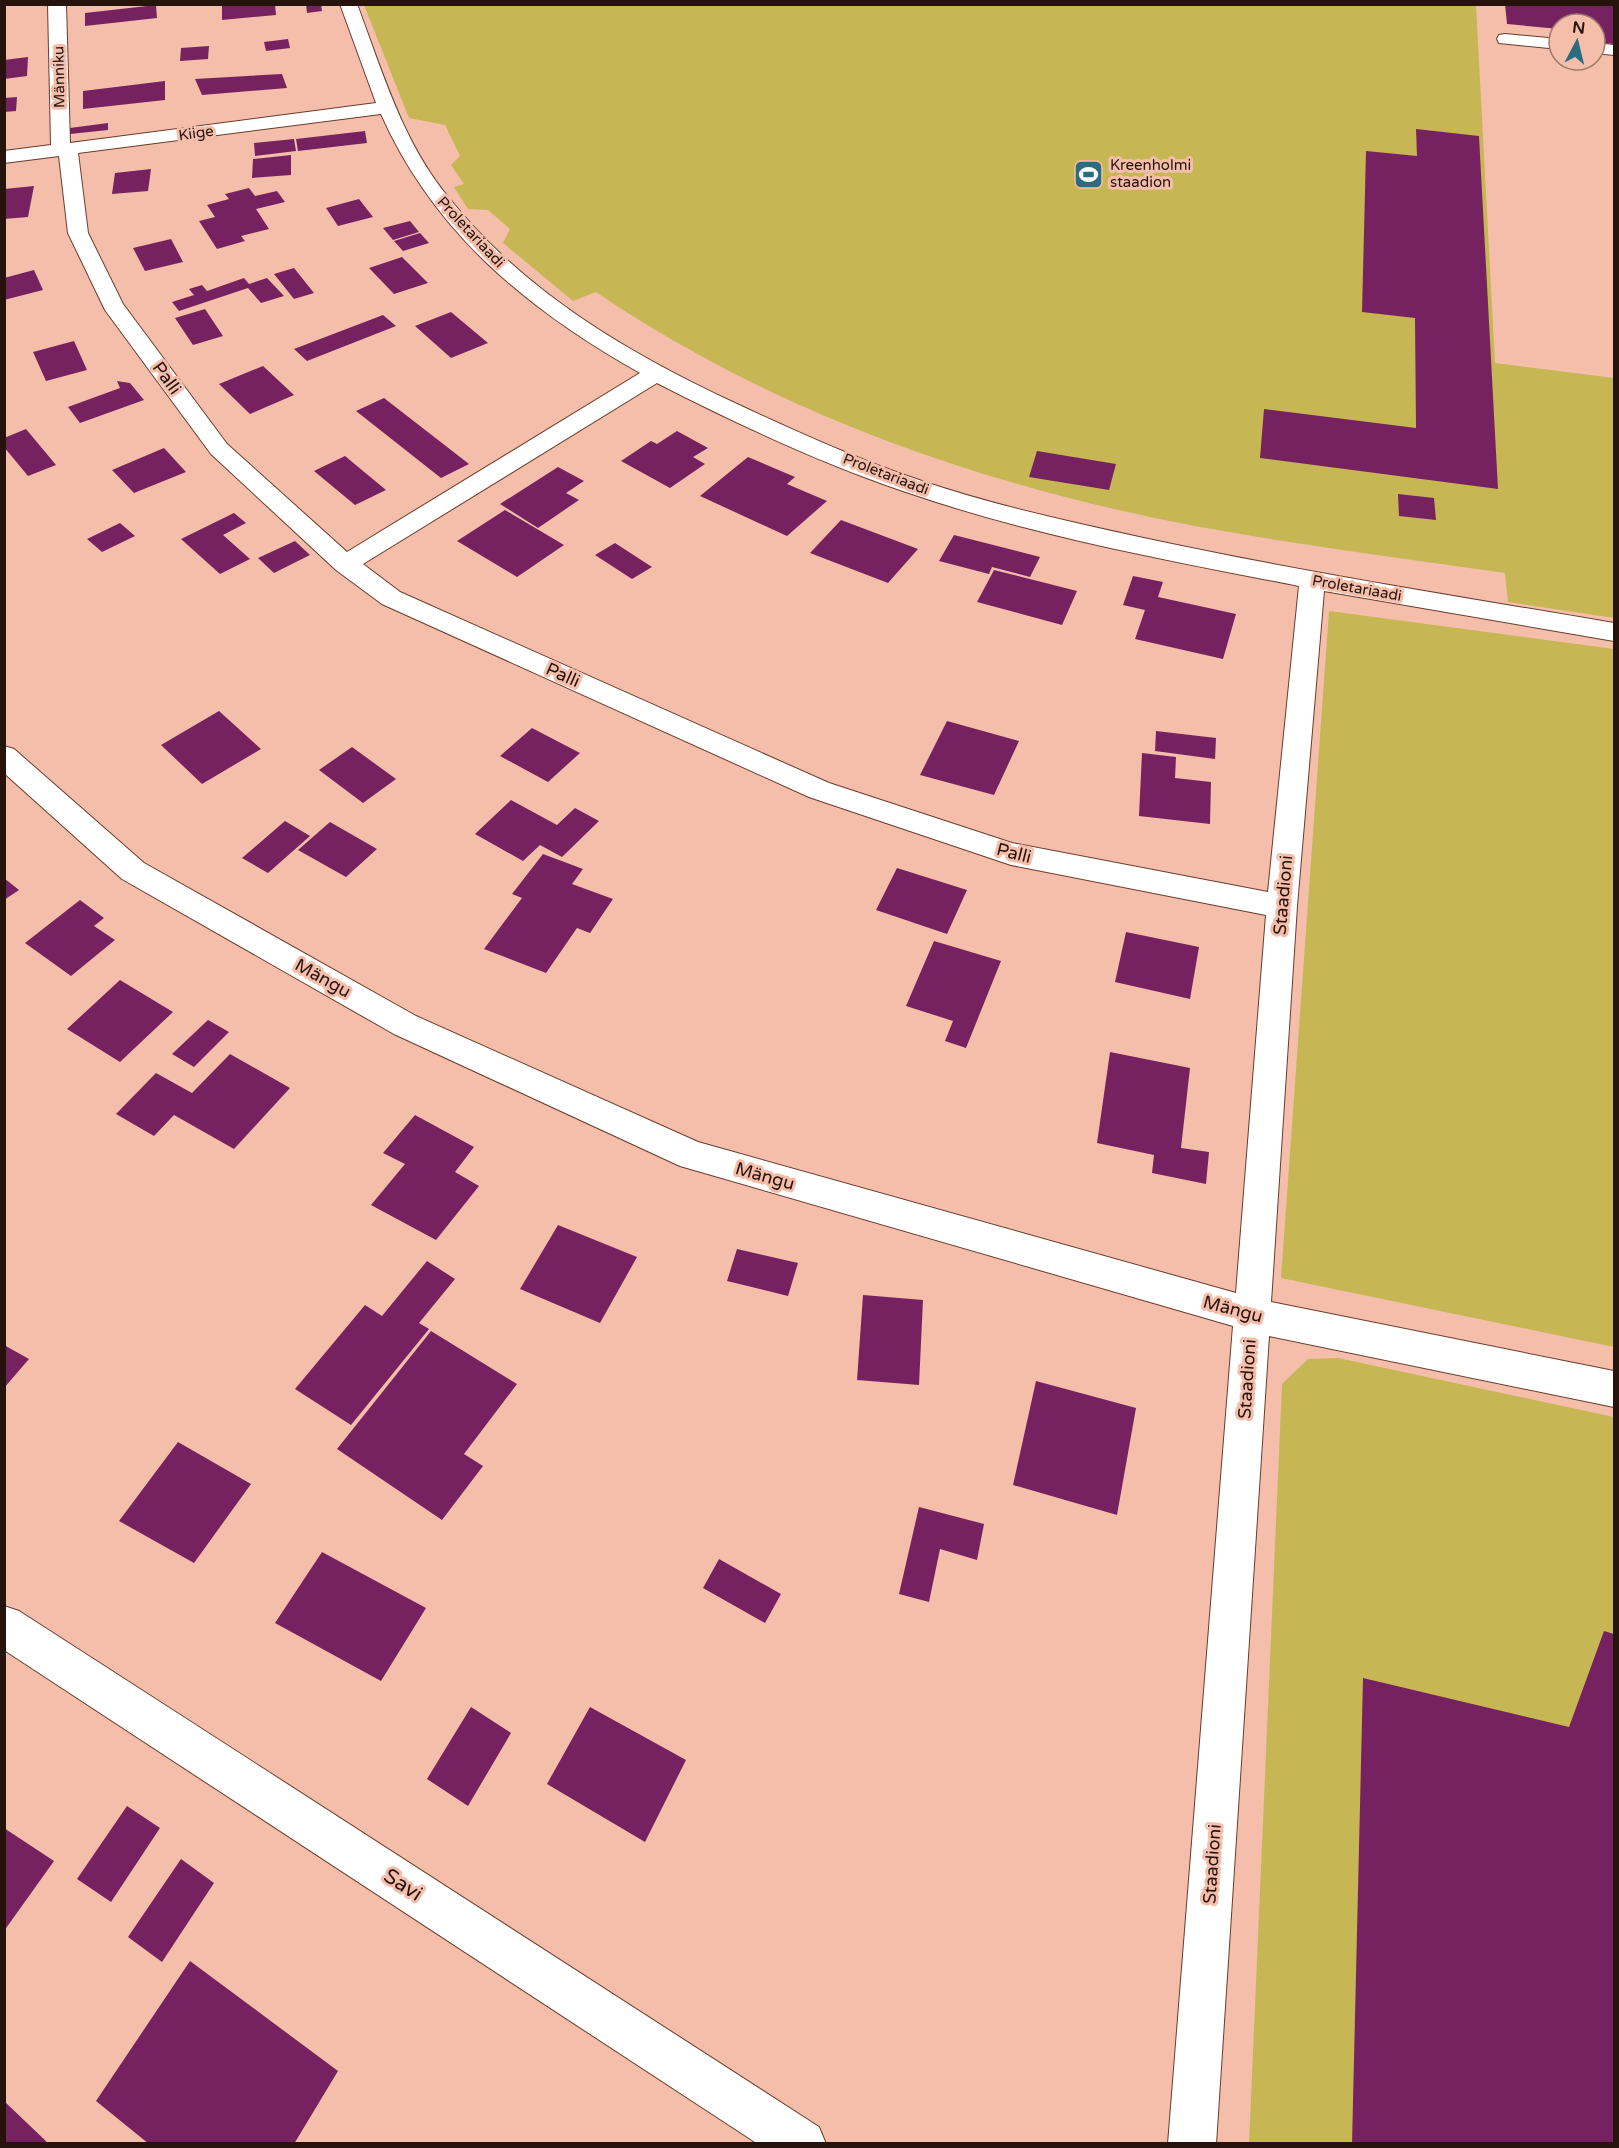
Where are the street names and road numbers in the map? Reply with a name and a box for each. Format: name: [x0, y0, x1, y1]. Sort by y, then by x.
street label: Männiku: [49, 46, 69, 108]
street label: Kiige: [177, 122, 215, 144]
street label: Proletariaadi: [434, 193, 508, 271]
street label: Palli: [148, 357, 186, 399]
street label: Proletariaadi: [841, 449, 931, 499]
street label: Proletariaadi: [1311, 571, 1403, 605]
street label: Palli: [542, 658, 584, 692]
street label: Palli: [994, 838, 1034, 868]
street label: Staadioni: [1269, 854, 1297, 936]
street label: Mängu: [291, 954, 355, 1002]
street label: Mängu: [733, 1157, 797, 1195]
street label: Mängu: [1201, 1291, 1265, 1327]
street label: Staadioni: [1233, 1338, 1261, 1420]
street label: Staadioni: [1198, 1823, 1226, 1905]
street label: Savi: [379, 1863, 427, 1907]

